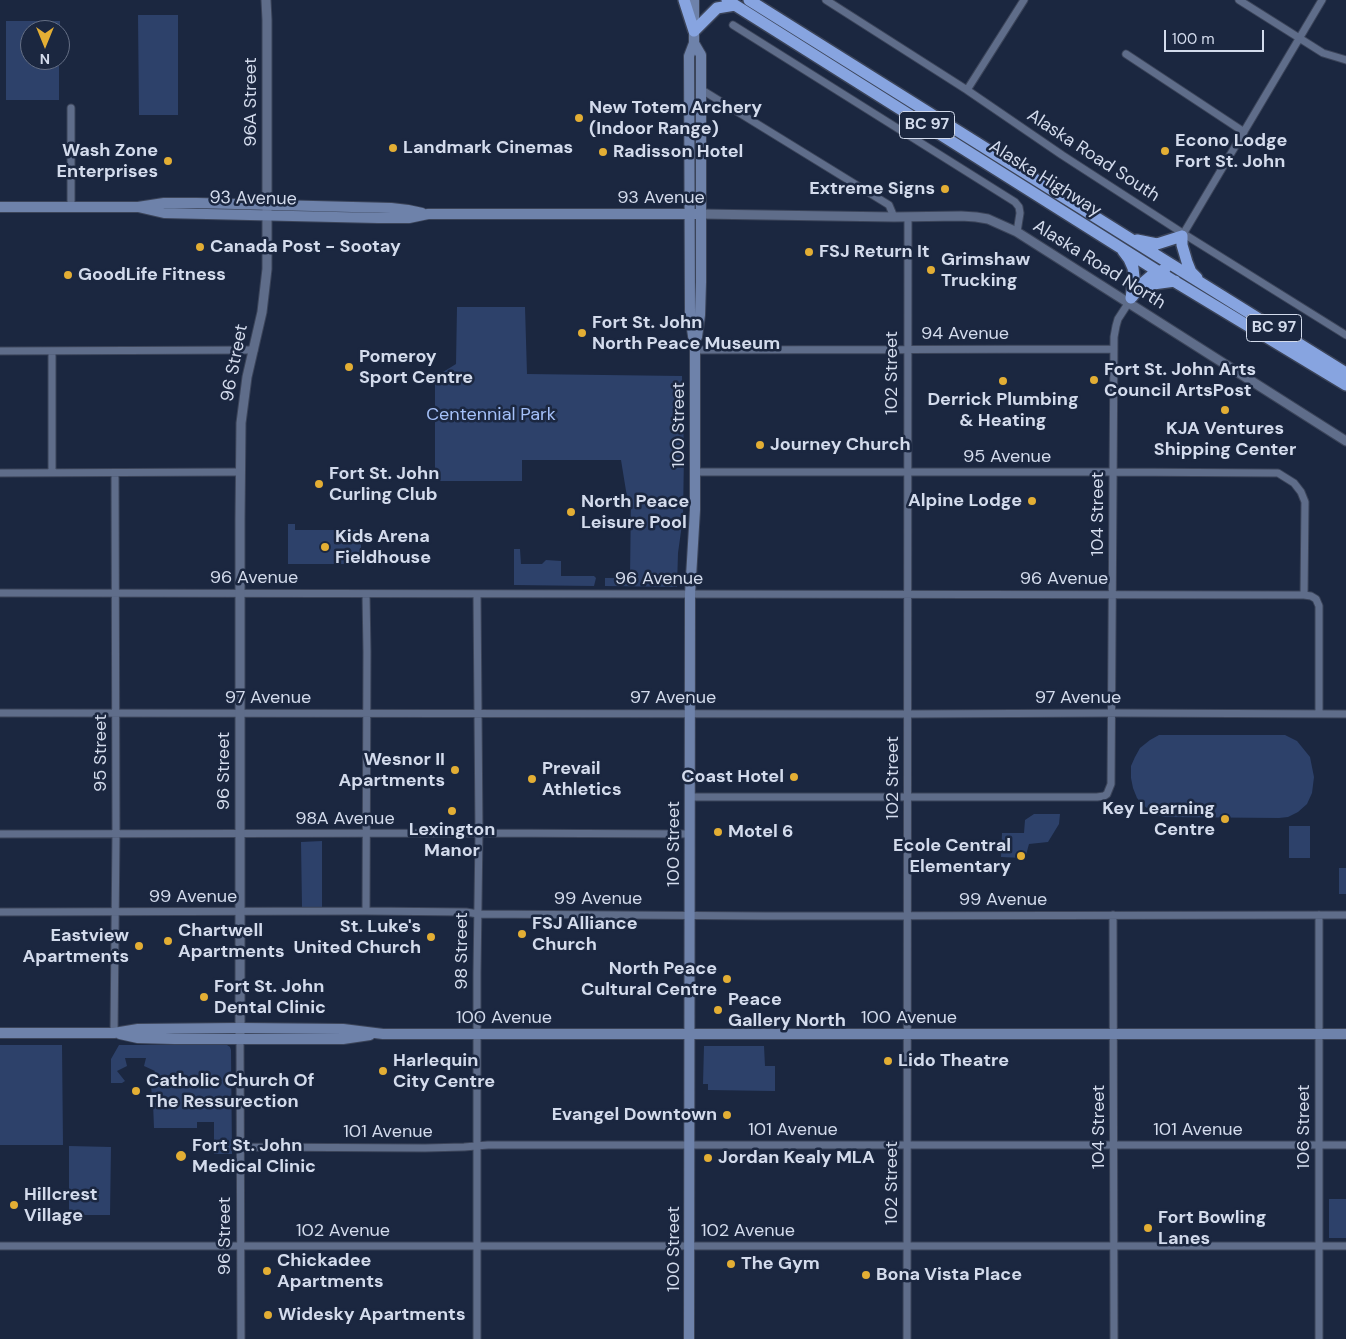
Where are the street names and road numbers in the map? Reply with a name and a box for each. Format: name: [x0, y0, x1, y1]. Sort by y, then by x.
street label: 96A Street: [240, 57, 262, 147]
street label: Alaska Road South: [1023, 105, 1163, 207]
road number: BC 97: [900, 112, 954, 138]
street label: Alaska Highway: [985, 136, 1105, 222]
street label: 93 Avenue: [209, 187, 297, 211]
street label: 93 Avenue: [617, 187, 705, 209]
street label: Alaska Road North: [1029, 216, 1169, 314]
road number: BC 97: [1246, 314, 1302, 342]
street label: 96 Street: [217, 322, 253, 404]
street label: 94 Avenue: [921, 323, 1009, 345]
street label: 102 Street: [881, 331, 903, 415]
street label: 100 Street: [668, 382, 690, 468]
street label: 95 Avenue: [963, 446, 1051, 468]
street label: 104 Street: [1087, 472, 1109, 556]
street label: 96 Avenue: [210, 567, 298, 589]
street label: 96 Avenue: [615, 568, 703, 590]
street label: 96 Avenue: [1020, 568, 1108, 590]
street label: 97 Avenue: [225, 687, 311, 709]
street label: 97 Avenue: [630, 687, 716, 709]
street label: 97 Avenue: [1035, 687, 1121, 709]
street label: 95 Street: [90, 714, 112, 792]
street label: 96 Street: [213, 732, 235, 810]
street label: 102 Street: [882, 736, 904, 820]
street label: 100 Street: [663, 801, 685, 887]
street label: 98A Avenue: [295, 808, 395, 830]
street label: 99 Avenue: [149, 886, 237, 908]
street label: 99 Avenue: [554, 888, 642, 910]
street label: 99 Avenue: [959, 889, 1047, 911]
street label: 98 Street: [451, 912, 473, 990]
street label: 100 Avenue: [456, 1007, 552, 1029]
street label: 100 Avenue: [861, 1007, 957, 1029]
street label: 106 Street: [1293, 1084, 1315, 1170]
street label: 104 Street: [1088, 1085, 1110, 1169]
street label: 101 Avenue: [748, 1119, 838, 1141]
street label: 101 Avenue: [1153, 1119, 1243, 1141]
street label: 101 Avenue: [343, 1121, 433, 1143]
street label: 102 Street: [881, 1141, 903, 1225]
street label: 96 Street: [214, 1197, 236, 1275]
street label: 100 Street: [663, 1206, 685, 1292]
street label: 102 Avenue: [296, 1220, 390, 1242]
street label: 102 Avenue: [701, 1220, 795, 1242]

